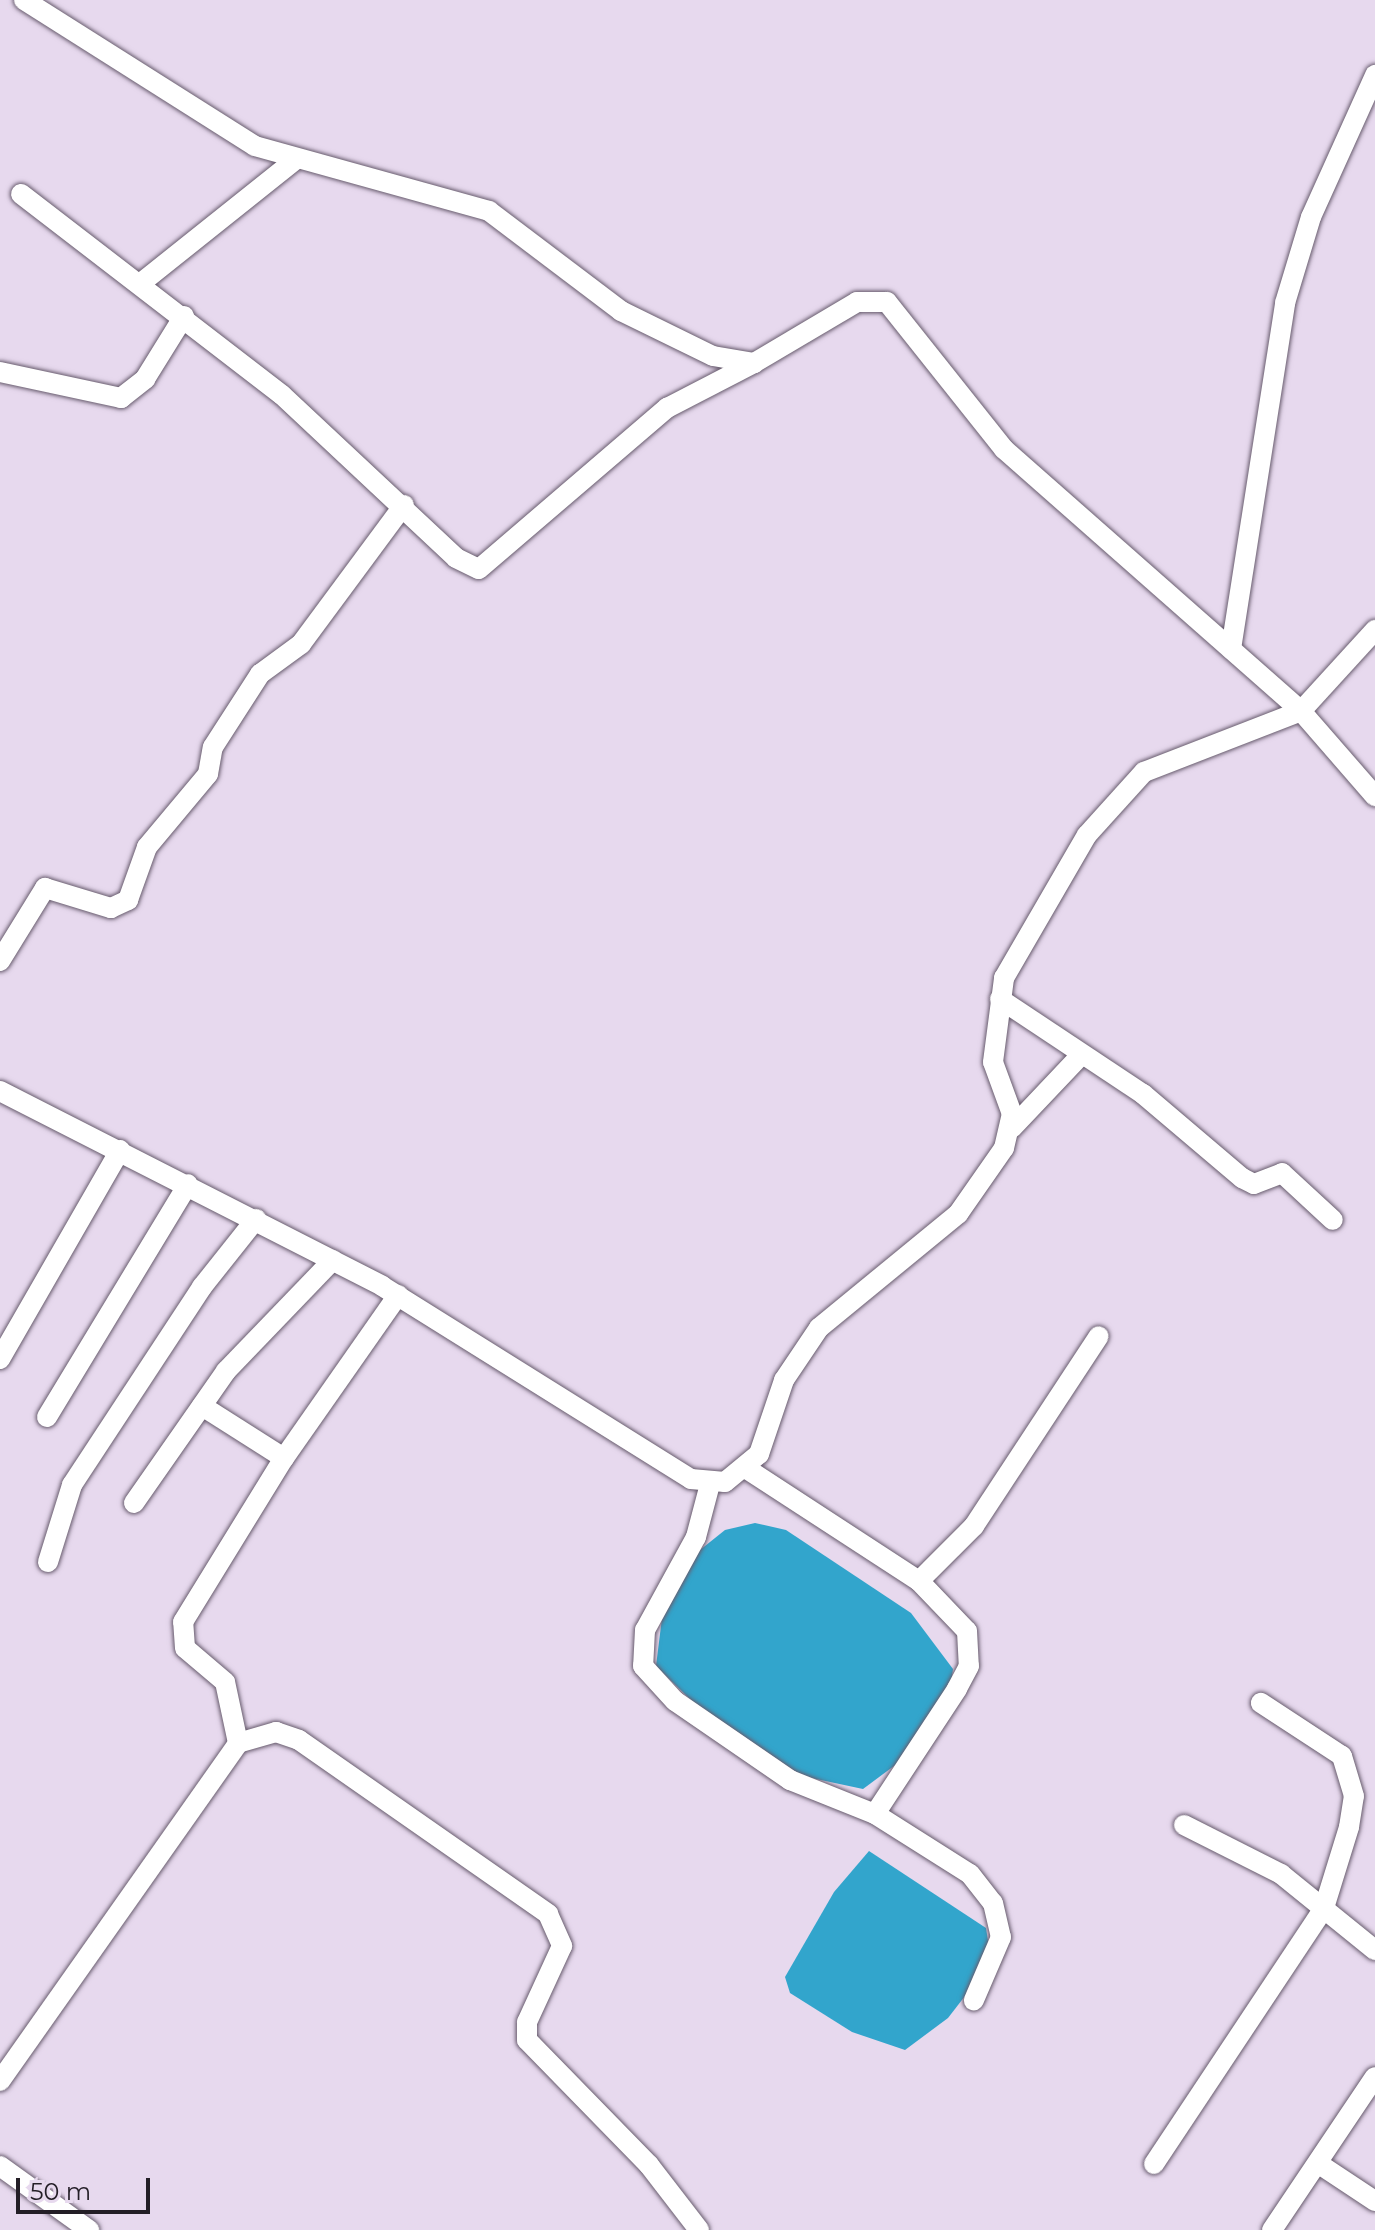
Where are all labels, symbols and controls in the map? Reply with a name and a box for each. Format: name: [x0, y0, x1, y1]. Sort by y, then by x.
scale bar: [20, 2162, 154, 2212]
text: 50 m: [30, 2177, 91, 2206]

